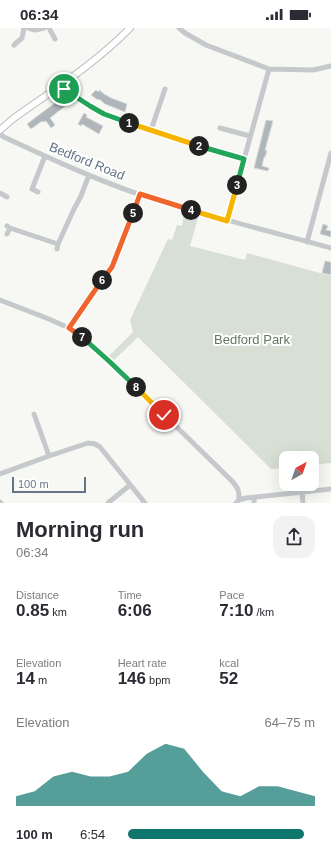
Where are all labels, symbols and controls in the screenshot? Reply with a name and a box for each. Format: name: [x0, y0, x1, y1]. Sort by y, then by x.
text: 06:34: [20, 6, 58, 23]
pin: [47, 72, 81, 106]
icon: arrive: [53, 78, 75, 100]
pin: 1: [119, 113, 139, 133]
text: 1: [126, 117, 132, 129]
pin: 2: [189, 136, 209, 156]
street label: Bedford Road: [47, 139, 127, 183]
text: 2: [196, 140, 202, 152]
pin: 3: [227, 175, 247, 195]
text: 3: [234, 179, 240, 191]
pin: 4: [181, 200, 201, 220]
pin: 5: [123, 203, 143, 223]
text: 4: [188, 204, 194, 216]
text: 5: [130, 207, 136, 219]
pin: 6: [92, 270, 112, 290]
text: 6: [99, 274, 105, 286]
pin: 7: [72, 327, 92, 347]
text: 7: [79, 331, 85, 343]
park label: Bedford Park: [214, 332, 290, 347]
pin: 8: [126, 377, 146, 397]
text: 8: [133, 381, 139, 393]
pin: [147, 398, 181, 432]
icon: check: [153, 404, 175, 426]
north arrow: [279, 451, 319, 491]
map controls: [279, 451, 319, 491]
scale bar: [12, 475, 86, 494]
text: 100 m: [18, 478, 49, 490]
button: share: [273, 516, 315, 558]
text: Morning run: [16, 517, 144, 542]
text: 06:34: [16, 545, 49, 560]
text: Distance: [16, 589, 59, 601]
text: Time: [118, 589, 142, 601]
text: Pace: [219, 589, 244, 601]
text: 0.85: [16, 601, 49, 620]
text: 6:06: [118, 601, 152, 620]
text: 7:10: [219, 601, 253, 620]
text: km: [49, 606, 67, 618]
text: /km: [253, 606, 274, 618]
text: Elevation: [16, 657, 61, 669]
text: Heart rate: [118, 657, 167, 669]
text: kcal: [219, 657, 239, 669]
text: 14: [16, 669, 35, 688]
text: 146: [118, 669, 146, 688]
text: 52: [219, 669, 238, 688]
text: m: [35, 674, 47, 686]
text: bpm: [146, 674, 171, 686]
text: Elevation: [16, 715, 69, 730]
text: 64–75 m: [264, 715, 315, 730]
text: 100 m: [16, 827, 53, 842]
text: 6:54: [80, 827, 105, 842]

